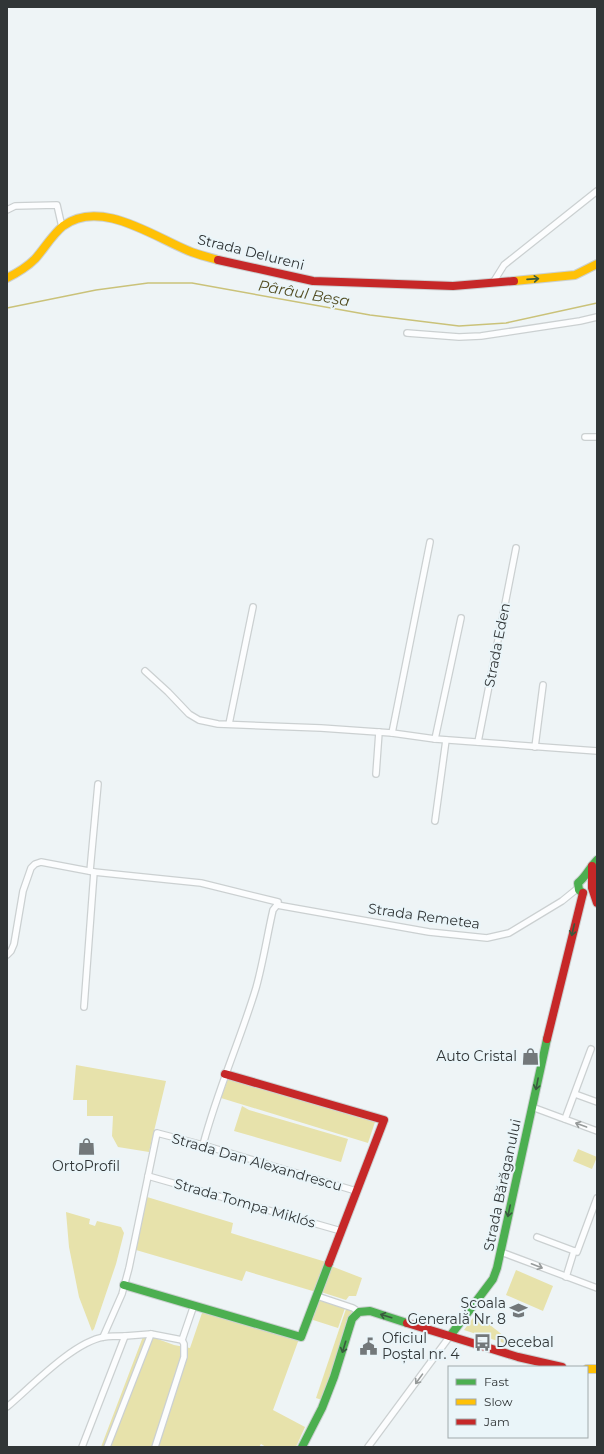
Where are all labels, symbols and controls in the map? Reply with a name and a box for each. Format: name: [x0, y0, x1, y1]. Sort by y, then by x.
street label: Strada Delureni: [196, 230, 306, 274]
one-way arrow: [526, 275, 539, 282]
water label: Pârâul Beșa: [257, 276, 351, 310]
street label: Strada Eden: [480, 601, 514, 689]
street label: Strada Remetea: [367, 899, 481, 933]
one-way arrow: [568, 924, 576, 937]
shop icon: Auto Cristal: [520, 1046, 540, 1066]
place label: Auto Cristal: [436, 1047, 517, 1065]
one-way arrow: [533, 1078, 541, 1091]
street label: Strada Bărăganului: [479, 1117, 525, 1253]
one-way arrow: [575, 1120, 587, 1128]
street label: Strada Dan Alexandrescu: [170, 1129, 344, 1195]
shop icon: OrtoProfil: [76, 1136, 96, 1156]
place label: OrtoProfil: [52, 1157, 120, 1175]
street label: Strada Tompa Miklós: [172, 1174, 318, 1232]
one-way arrow: [505, 1205, 513, 1218]
one-way arrow: [530, 1262, 542, 1270]
place label: Școala Generală Nr. 8: [407, 1294, 506, 1328]
school or university icon: Școala Generală Nr. 8: [509, 1301, 529, 1321]
one-way arrow: [379, 1312, 392, 1319]
place label: Oficiul Poștal nr. 4: [382, 1329, 460, 1364]
bus stop icon: Decebal: [473, 1332, 493, 1352]
place label: Decebal: [496, 1333, 554, 1351]
public building icon: Oficiul Poștal nr. 4: [359, 1336, 379, 1356]
one-way arrow: [340, 1340, 347, 1353]
legend: [448, 1366, 588, 1438]
one-way arrow: [415, 1373, 423, 1384]
text: Fast: [484, 1374, 509, 1389]
text: Slow: [484, 1394, 513, 1409]
text: Jam: [483, 1414, 510, 1429]

